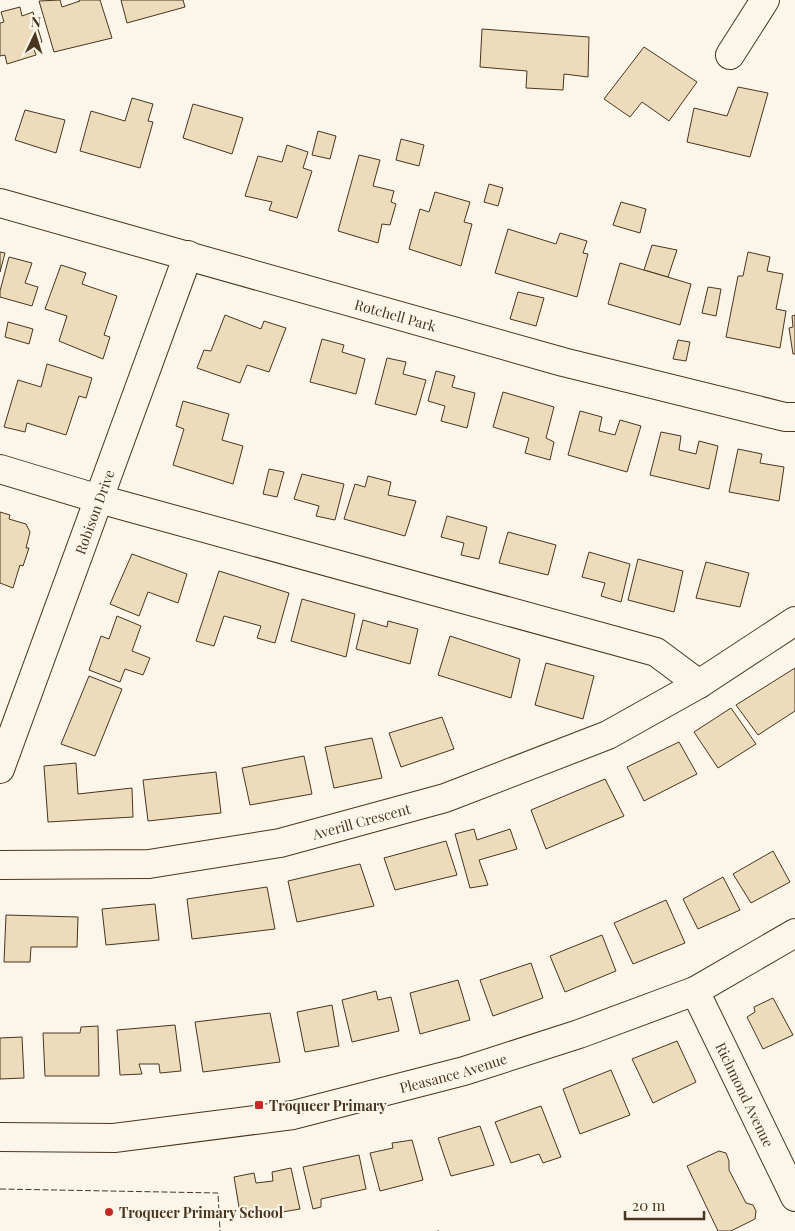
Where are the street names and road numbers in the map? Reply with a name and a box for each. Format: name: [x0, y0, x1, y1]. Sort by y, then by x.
street label: Rotchell Park: [352, 294, 439, 335]
street label: Robison Drive: [70, 467, 118, 557]
street label: Averill Crescent: [309, 798, 413, 843]
street label: Richmond Avenue: [712, 1039, 779, 1150]
street label: Pleasance Avenue: [397, 1048, 509, 1097]

